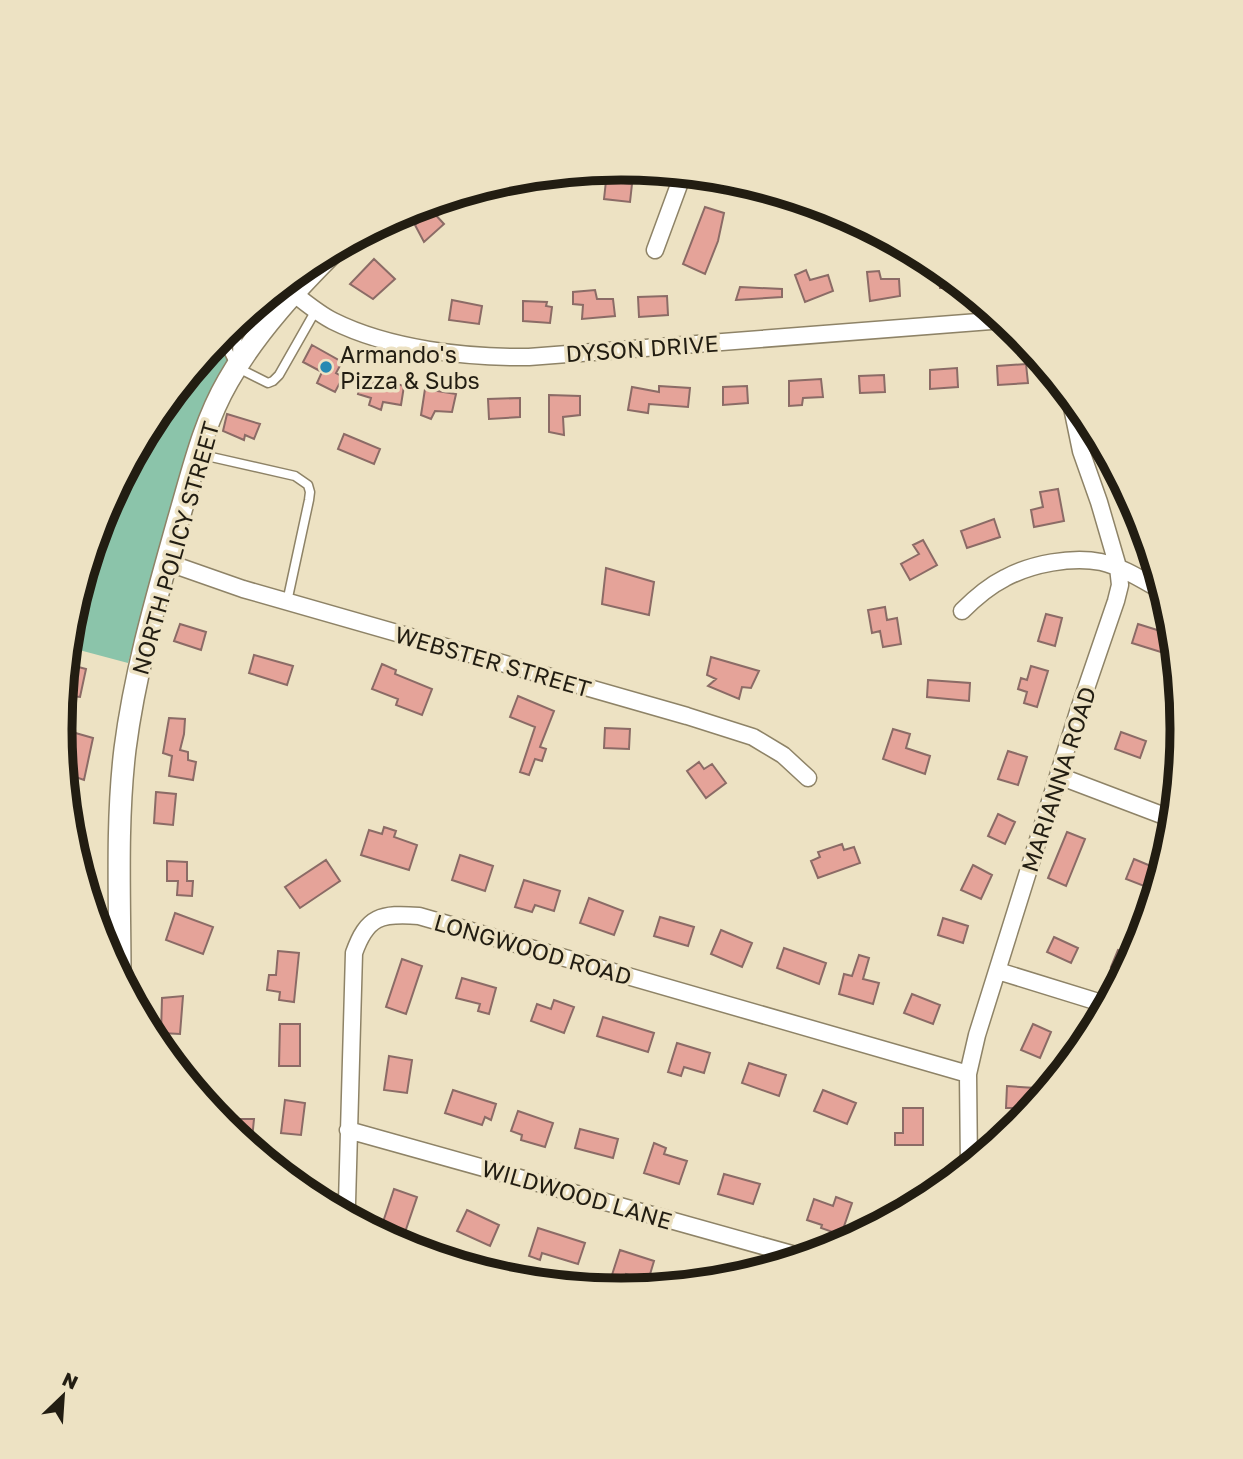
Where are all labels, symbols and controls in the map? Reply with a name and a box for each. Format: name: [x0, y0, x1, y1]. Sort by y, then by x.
street label: DYSON DRIVE: [565, 329, 719, 367]
place label: Armando's Pizza & Subs: [340, 340, 480, 394]
marker: Armando's Pizza & Subs: [318, 359, 334, 375]
street label: NORTH POLICY STREET: [125, 418, 225, 678]
street label: WEBSTER STREET: [392, 620, 594, 702]
street label: MARIANNA ROAD: [1015, 683, 1101, 875]
street label: LONGWOOD ROAD: [431, 907, 635, 991]
street label: WILDWOOD LANE: [479, 1153, 675, 1235]
north arrow: [28, 1361, 98, 1431]
text: N: [59, 1367, 82, 1394]

